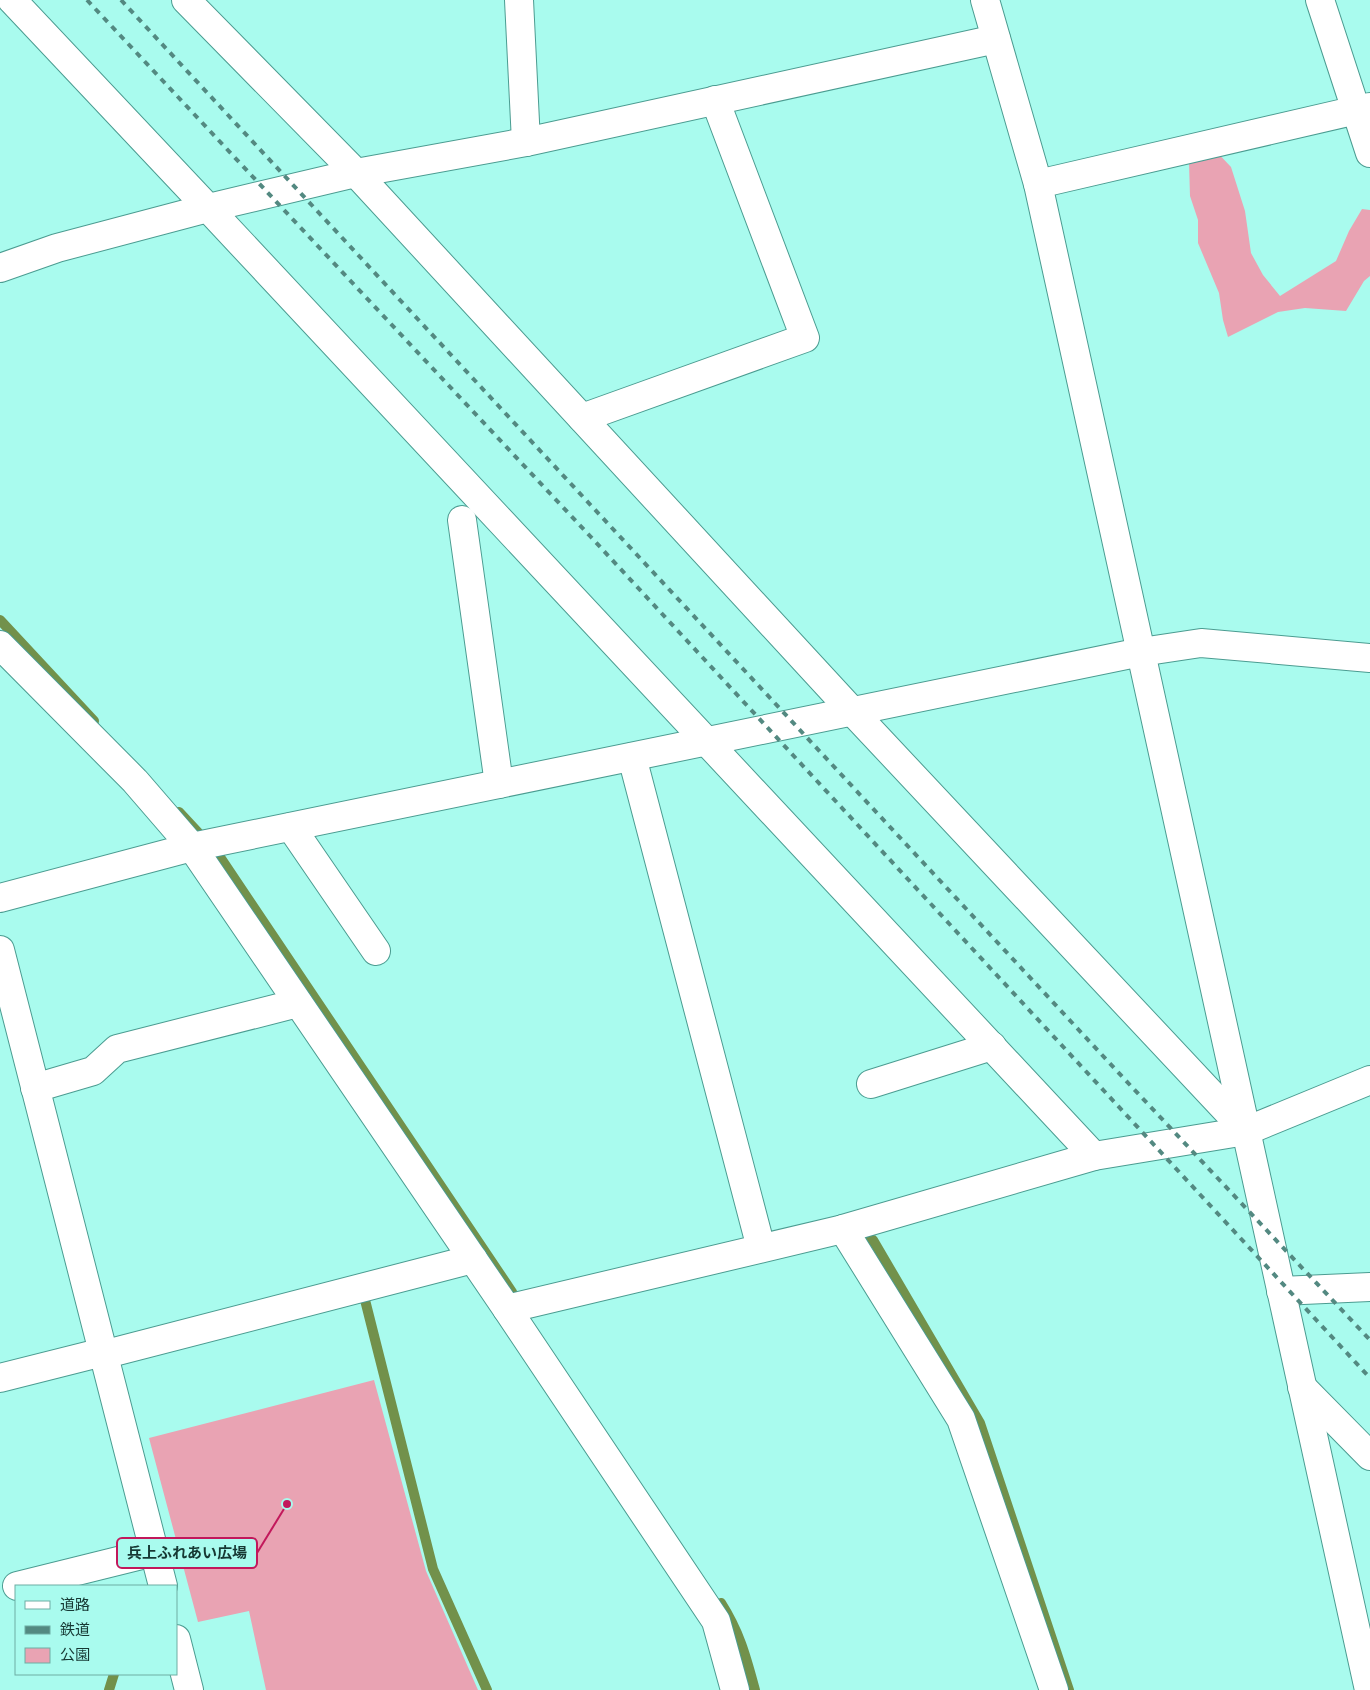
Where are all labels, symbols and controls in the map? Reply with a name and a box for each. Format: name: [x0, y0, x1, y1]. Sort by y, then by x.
callout: 兵上ふれあい広場: [117, 1538, 257, 1568]
text: 兵上ふれあい広場: [127, 1542, 247, 1564]
legend: [15, 1585, 178, 1675]
text: 道路: [60, 1594, 90, 1616]
text: 鉄道: [60, 1619, 90, 1641]
text: 公園: [60, 1644, 90, 1666]

